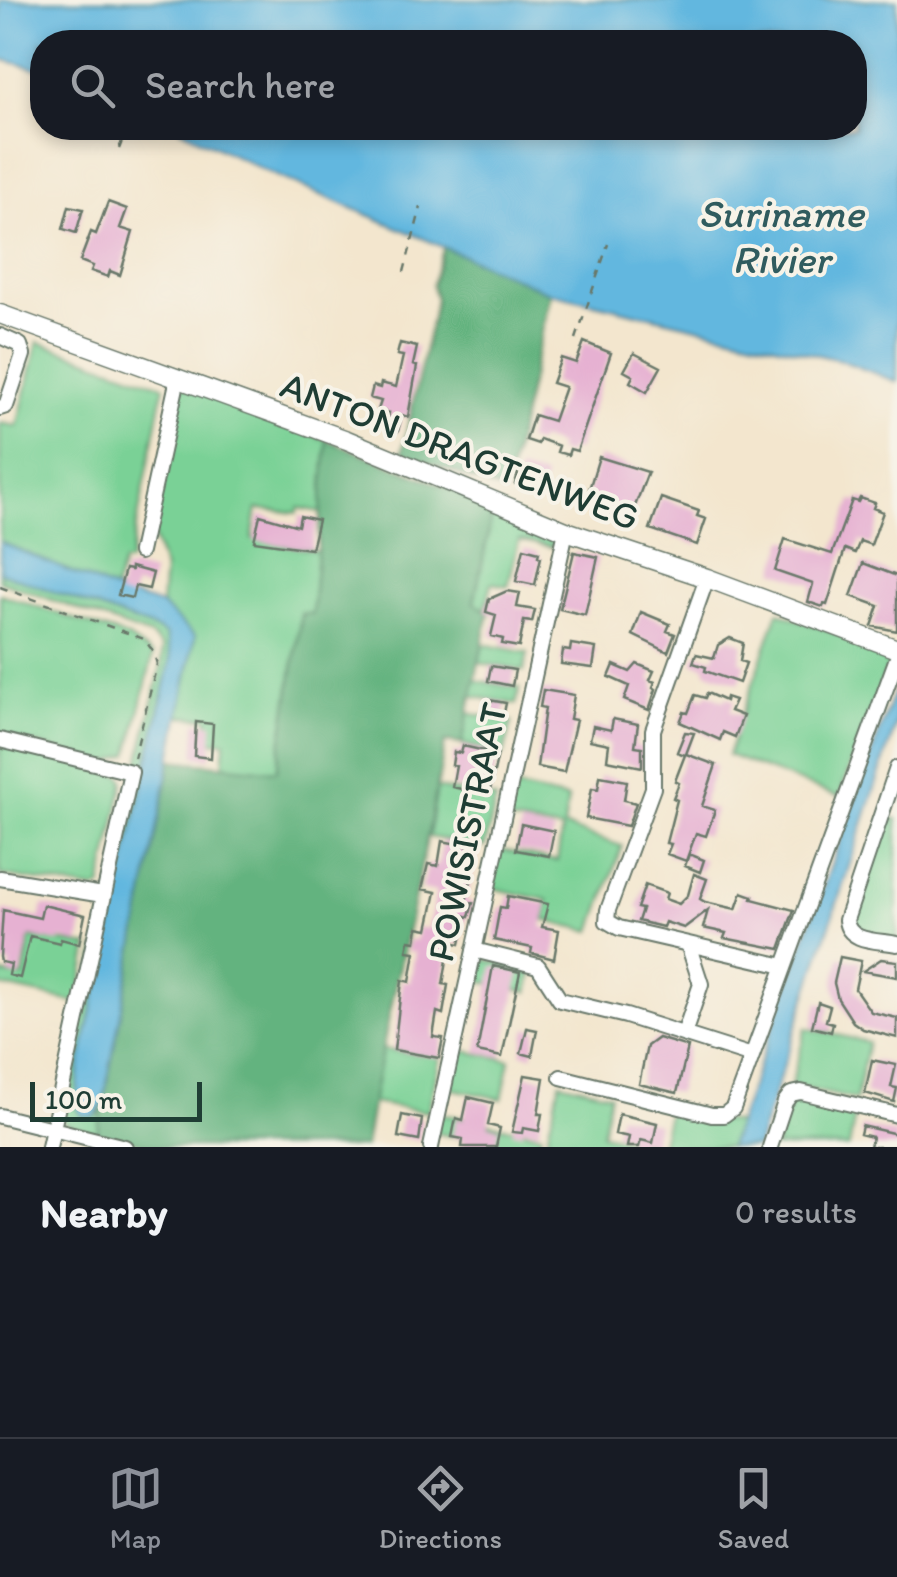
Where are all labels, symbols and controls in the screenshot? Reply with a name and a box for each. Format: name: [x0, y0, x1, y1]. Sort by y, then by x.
search box: [30, 30, 867, 140]
icon: search: [65, 58, 120, 113]
text: Search here: [145, 62, 336, 108]
water label: Suriname Rivier: [698, 189, 866, 283]
street label: ANTON DRAGTENWEG: [274, 361, 646, 541]
street label: POWISISTRAAT: [417, 698, 517, 966]
scale bar: [30, 1077, 202, 1122]
text: 100 m: [45, 1082, 122, 1116]
text: Nearby: [40, 1187, 167, 1238]
text: 0 results: [735, 1193, 857, 1231]
tab: Map: [108, 1461, 163, 1555]
tab: Directions: [379, 1461, 502, 1555]
tab: Saved: [718, 1461, 789, 1555]

